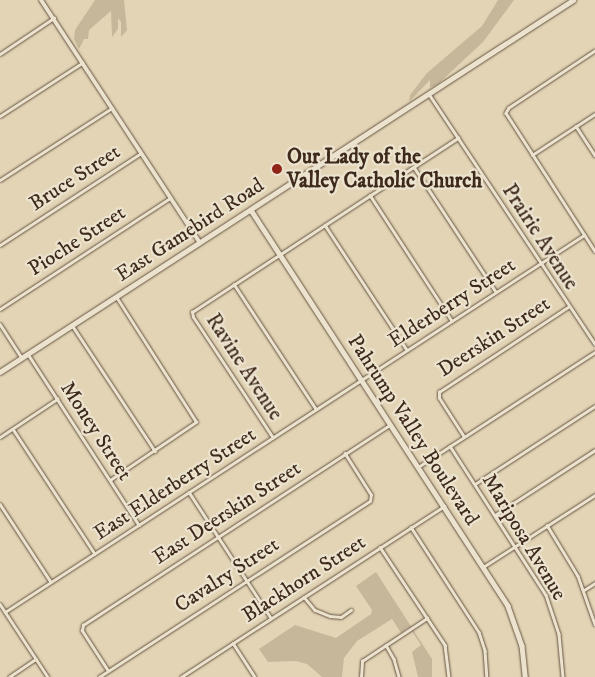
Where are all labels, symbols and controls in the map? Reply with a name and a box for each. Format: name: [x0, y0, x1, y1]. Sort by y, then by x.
street label: Bruce Street: [25, 139, 125, 217]
place label: Our Lady of the Valley Catholic Church: [287, 144, 482, 194]
marker: Our Lady of the Valley Catholic Church: [271, 163, 283, 175]
street label: East Gamebird Road: [111, 173, 269, 287]
street label: Prairie Avenue: [496, 179, 584, 295]
street label: Pioche Street: [24, 200, 130, 282]
street label: Elderberry Street: [384, 253, 520, 353]
street label: Deerskin Street: [433, 291, 555, 383]
street label: Ravine Avenue: [200, 309, 288, 425]
street label: Pahrump Valley Boulevard: [342, 330, 484, 530]
street label: Money Street: [55, 377, 137, 485]
street label: East Elderberry Street: [89, 422, 261, 546]
street label: East Deerskin Street: [148, 456, 306, 570]
street label: Mariposa Avenue: [476, 469, 572, 605]
street label: Blackhorn Street: [238, 530, 370, 628]
street label: Cavalry Street: [170, 532, 284, 618]

